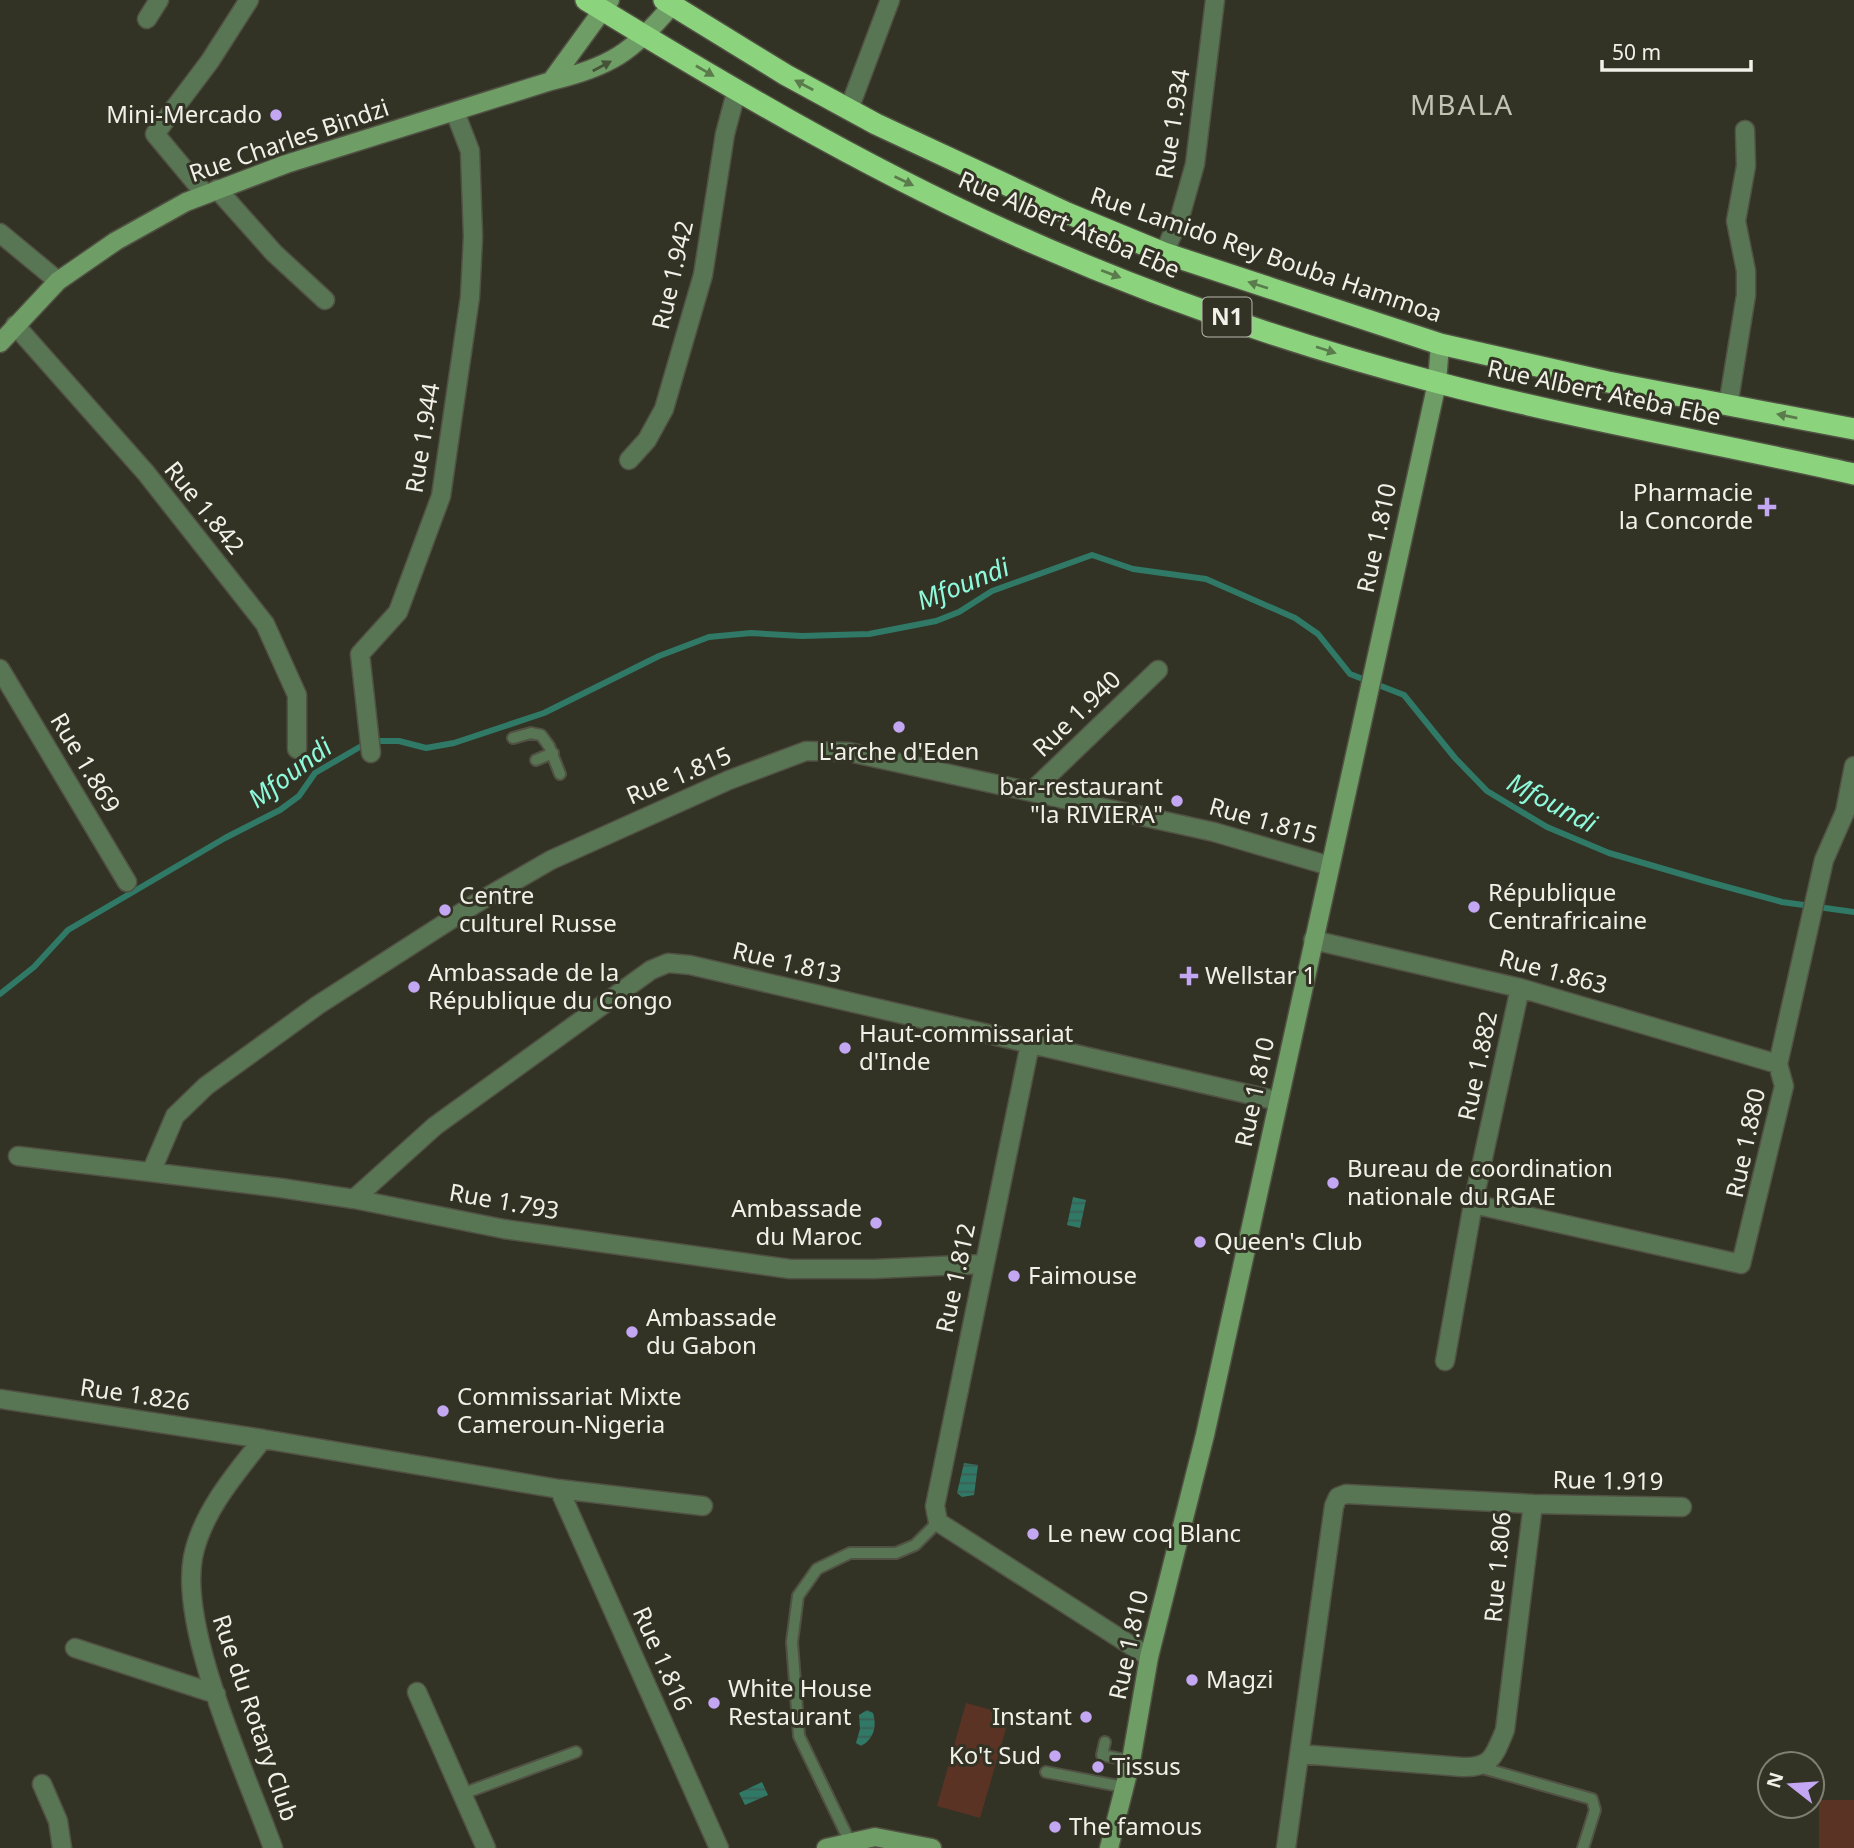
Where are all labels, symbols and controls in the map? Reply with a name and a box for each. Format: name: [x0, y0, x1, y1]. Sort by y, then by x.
scale bar: [1602, 28, 1751, 72]
text: 50 m: [1612, 38, 1661, 66]
one-way arrow: [592, 60, 612, 71]
one-way arrow: [696, 64, 715, 77]
street label: Rue 1.934: [1147, 66, 1197, 181]
one-way arrow: [794, 79, 814, 90]
district label: MBALA: [1410, 85, 1514, 123]
street label: Rue Charles Bindzi: [184, 90, 393, 189]
place label: Mini-Mercado: [106, 97, 262, 130]
marker: Mini-Mercado: [268, 107, 284, 123]
street label: Rue Albert Ateba Ebe: [954, 162, 1185, 285]
one-way arrow: [894, 175, 914, 186]
street label: Rue Lamido Rey Bouba Hammoa: [1086, 178, 1447, 329]
street label: Rue 1.942: [643, 217, 700, 332]
one-way arrow: [1101, 269, 1122, 280]
one-way arrow: [1247, 279, 1268, 290]
road number: N1: [1202, 298, 1252, 336]
one-way arrow: [1316, 345, 1337, 355]
street label: Rue Albert Ateba Ebe: [1485, 351, 1724, 432]
street label: Rue 1.944: [397, 380, 447, 495]
one-way arrow: [1776, 410, 1798, 421]
street label: Rue 1.842: [157, 454, 253, 561]
place label: Pharmacie la Concorde: [1619, 475, 1753, 536]
street label: Rue 1.810: [1348, 480, 1403, 595]
marker: Pharmacie la Concorde: [1759, 499, 1775, 515]
water label: Mfoundi: [911, 548, 1015, 618]
street label: Rue 1.940: [1025, 663, 1127, 763]
street label: Rue 1.869: [44, 706, 129, 818]
marker: L'arche d'Eden: [891, 719, 907, 735]
water label: Mfoundi: [240, 728, 340, 816]
place label: L'arche d'Eden: [819, 734, 979, 767]
street label: Rue 1.815: [621, 738, 736, 811]
water label: Mfoundi: [1501, 764, 1605, 841]
place label: bar-restaurant "la RIVIERA": [999, 769, 1163, 830]
street label: Rue 1.815: [1206, 788, 1321, 851]
marker: bar-restaurant "la RIVIERA": [1169, 793, 1185, 809]
place label: République Centrafricaine: [1488, 875, 1647, 936]
place label: Centre culturel Russe: [459, 878, 617, 939]
marker: République Centrafricaine: [1466, 899, 1482, 915]
marker: Centre culturel Russe: [437, 902, 453, 918]
street label: Rue 1.813: [730, 933, 845, 990]
street label: Rue 1.863: [1496, 940, 1611, 1001]
place label: Ambassade de la République du Congo: [428, 955, 672, 1016]
place label: Wellstar 1: [1205, 958, 1316, 991]
marker: Wellstar 1: [1179, 966, 1199, 986]
marker: Ambassade de la République du Congo: [406, 979, 422, 995]
street label: Rue 1.882: [1449, 1008, 1504, 1123]
place label: Haut-commissariat d'Inde: [859, 1016, 1074, 1077]
street label: Rue 1.810: [1226, 1034, 1281, 1149]
marker: Haut-commissariat d'Inde: [837, 1040, 853, 1056]
street label: Rue 1.880: [1717, 1085, 1772, 1200]
place label: Bureau de coordination nationale du RGAE: [1347, 1151, 1613, 1212]
street label: Rue 1.793: [447, 1175, 562, 1226]
marker: Bureau de coordination nationale du RGAE: [1325, 1175, 1341, 1191]
place label: Ambassade du Maroc: [731, 1191, 862, 1252]
marker: Ambassade du Maroc: [868, 1215, 884, 1231]
street label: Rue 1.812: [927, 1220, 982, 1335]
place label: Queen's Club: [1214, 1224, 1363, 1257]
marker: Queen's Club: [1192, 1234, 1208, 1250]
place label: Faimouse: [1028, 1258, 1137, 1291]
marker: Faimouse: [1006, 1268, 1022, 1284]
place label: Ambassade du Gabon: [646, 1300, 777, 1361]
marker: Ambassade du Gabon: [624, 1324, 640, 1340]
street label: Rue 1.826: [78, 1369, 192, 1418]
place label: Commissariat Mixte Cameroun-Nigeria: [457, 1379, 682, 1440]
marker: Commissariat Mixte Cameroun-Nigeria: [435, 1403, 451, 1419]
street label: Rue 1.919: [1552, 1462, 1664, 1497]
street label: Rue 1.806: [1475, 1510, 1518, 1624]
place label: Le new coq Blanc: [1047, 1516, 1241, 1549]
marker: Le new coq Blanc: [1025, 1526, 1041, 1542]
street label: Rue 1.810: [1100, 1587, 1155, 1702]
street label: Rue 1.816: [626, 1601, 701, 1716]
street label: Rue du Rotary Club: [206, 1610, 307, 1825]
place label: Magzi: [1206, 1662, 1273, 1695]
place label: White House Restaurant: [728, 1671, 872, 1732]
marker: Magzi: [1184, 1672, 1200, 1688]
marker: White House Restaurant: [706, 1695, 722, 1711]
place label: Instant: [992, 1699, 1072, 1732]
marker: Instant: [1078, 1709, 1094, 1725]
place label: Ko't Sud: [949, 1738, 1041, 1771]
marker: Ko't Sud: [1047, 1748, 1063, 1764]
place label: Tissus: [1112, 1749, 1181, 1782]
north arrow: [1756, 1750, 1826, 1820]
marker: Tissus: [1090, 1759, 1106, 1775]
text: N: [1760, 1769, 1789, 1791]
place label: The famous: [1069, 1809, 1202, 1842]
marker: The famous: [1047, 1819, 1063, 1835]

